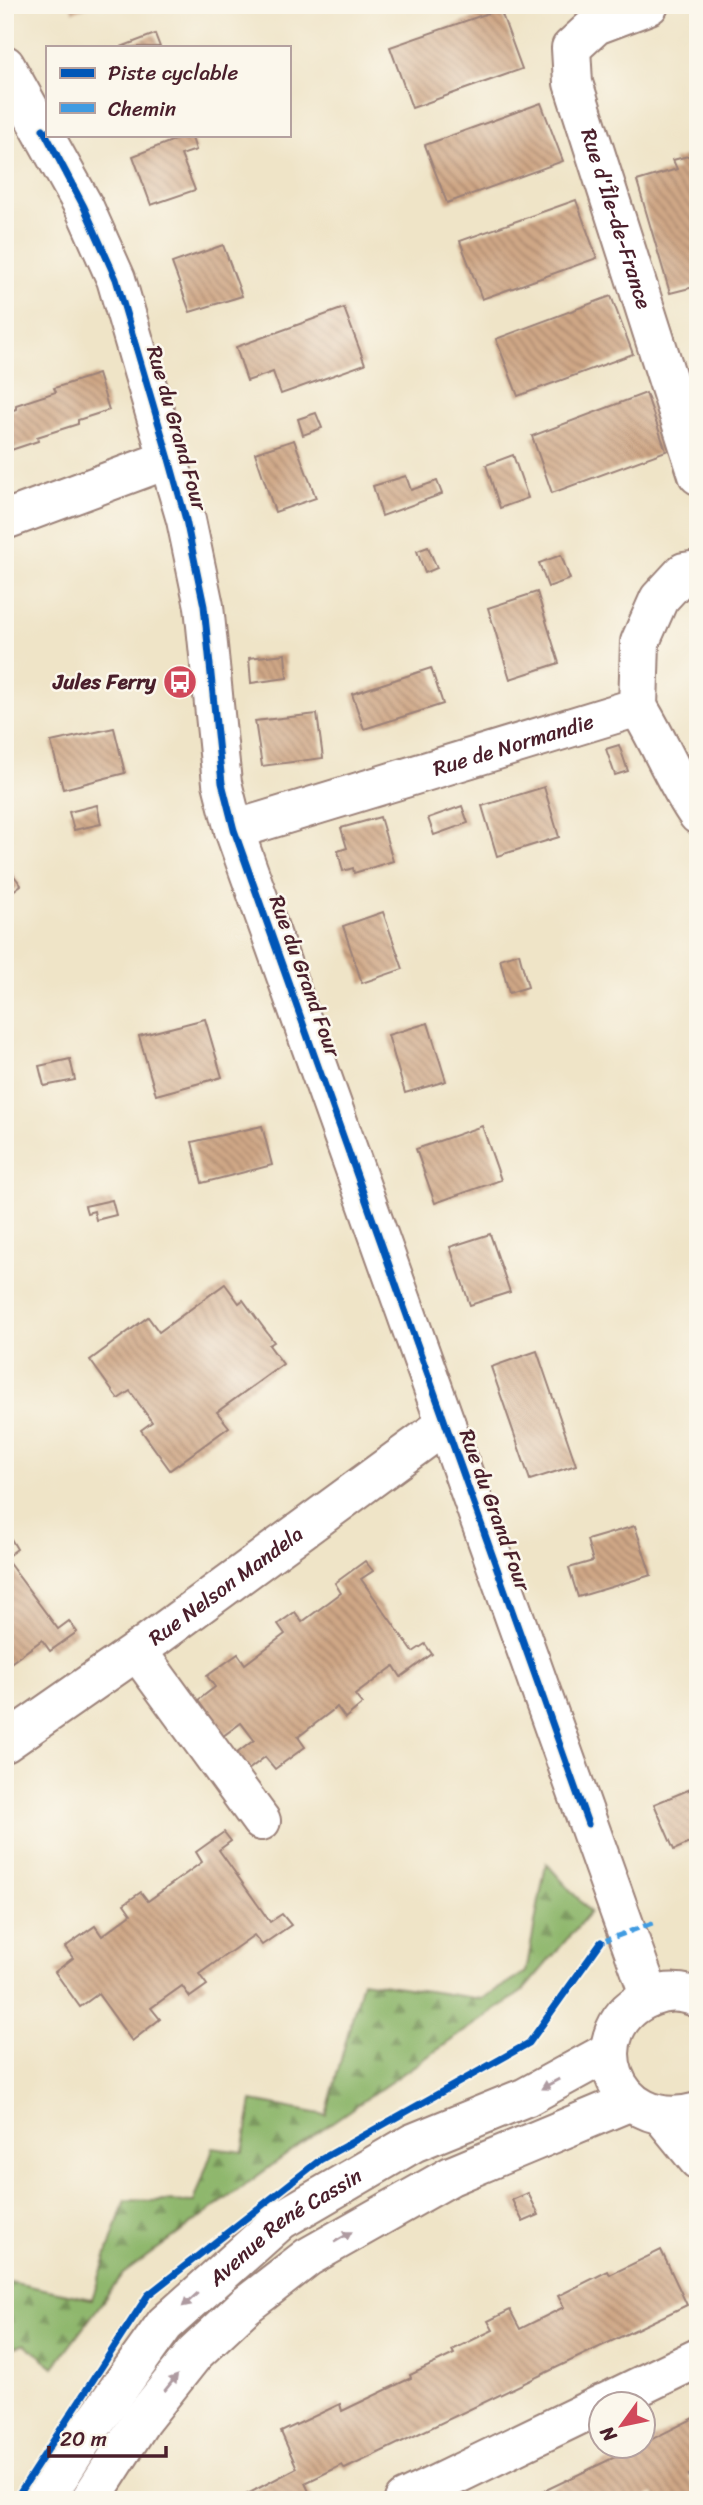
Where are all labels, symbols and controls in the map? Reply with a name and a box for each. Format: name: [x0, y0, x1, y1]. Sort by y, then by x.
legend: [46, 46, 290, 136]
text: Piste cyclable: [108, 54, 239, 92]
text: Chemin: [108, 90, 176, 128]
street label: Rue d'Île-de-France: [570, 123, 663, 314]
street label: Rue du Grand Four: [135, 341, 219, 516]
place label: Jules Ferry: [52, 663, 157, 701]
bus stop icon: Jules Ferry: [161, 663, 199, 701]
street label: Rue de Normandie: [428, 702, 599, 787]
street label: Rue du Grand Four: [258, 890, 352, 1064]
street label: Rue du Grand Four: [448, 1424, 542, 1598]
street label: Rue Nelson Mandela: [140, 1515, 312, 1656]
one-way arrow: [541, 2078, 560, 2090]
street label: Avenue René Cassin: [199, 2157, 370, 2297]
one-way arrow: [333, 2231, 352, 2243]
one-way arrow: [182, 2292, 199, 2308]
one-way arrow: [163, 2375, 178, 2393]
north arrow: [588, 2390, 658, 2460]
scale bar: [49, 2414, 166, 2458]
text: N: [590, 2419, 626, 2449]
text: 20 m: [60, 2420, 107, 2458]

